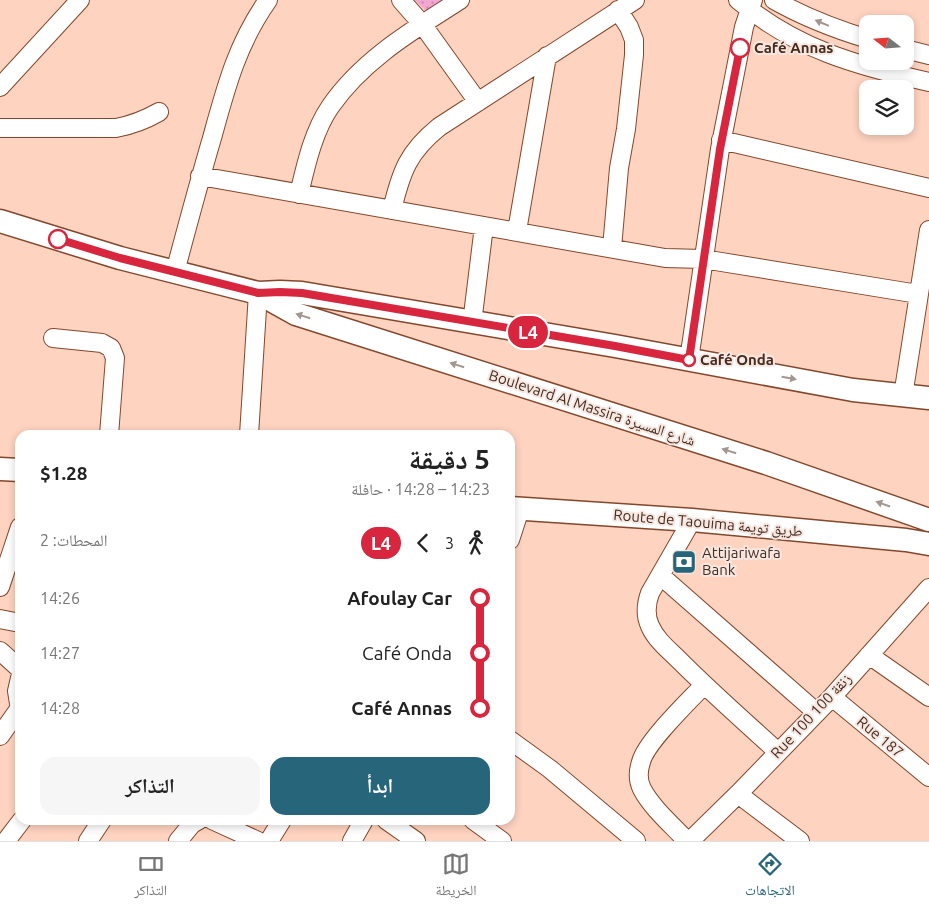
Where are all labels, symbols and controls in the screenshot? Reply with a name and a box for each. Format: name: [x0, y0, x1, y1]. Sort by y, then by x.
north arrow: [859, 15, 914, 70]
map controls: [859, 15, 914, 135]
one-way arrow: [815, 19, 829, 27]
marker: Café Annas: [730, 38, 750, 58]
place label: Café Annas: [754, 39, 833, 56]
button: layers: [859, 80, 914, 135]
unlabelled marker: [48, 229, 68, 249]
one-way arrow: [295, 312, 310, 319]
line badge: L4: [506, 316, 550, 348]
text: L4: [518, 322, 538, 342]
place label: Café Onda: [700, 351, 774, 368]
marker: Café Onda: [682, 353, 696, 367]
one-way arrow: [450, 361, 465, 368]
street label: Boulevard Al Massira شارع المسيرة: [486, 366, 697, 451]
one-way arrow: [781, 374, 796, 382]
text: 5 دقيقة: [409, 443, 490, 474]
one-way arrow: [722, 447, 737, 455]
text: $1.28: [40, 462, 88, 484]
text: 14:23 – 14:28 · حافلة: [351, 480, 490, 498]
one-way arrow: [875, 499, 890, 507]
street label: Route de Taouima طريق تويمة: [613, 506, 803, 541]
icon: back: [409, 529, 437, 557]
icon: walk: [462, 529, 490, 557]
text: المحطات: 2: [40, 531, 108, 549]
text: L4: [371, 533, 391, 553]
text: 3: [445, 534, 454, 552]
place label: Attijariwafa Bank: [702, 544, 781, 578]
bank icon: Attijariwafa Bank: [671, 549, 697, 575]
text: Afoulay Car: [347, 587, 452, 609]
text: 14:26: [40, 589, 80, 607]
text: Café Onda: [362, 642, 452, 664]
text: 14:27: [40, 644, 80, 662]
street label: Rue 100 زنقة 100: [767, 670, 855, 762]
text: Café Annas: [351, 697, 452, 719]
text: 14:28: [40, 699, 80, 717]
street label: Rue 187: [854, 712, 907, 761]
button: التذاكر: [40, 757, 260, 815]
button: ابدأ: [270, 757, 490, 815]
tab: التذاكر: [134, 850, 167, 904]
tab: الخريطة: [435, 850, 477, 904]
tab: الاتجاهات: [745, 850, 795, 904]

